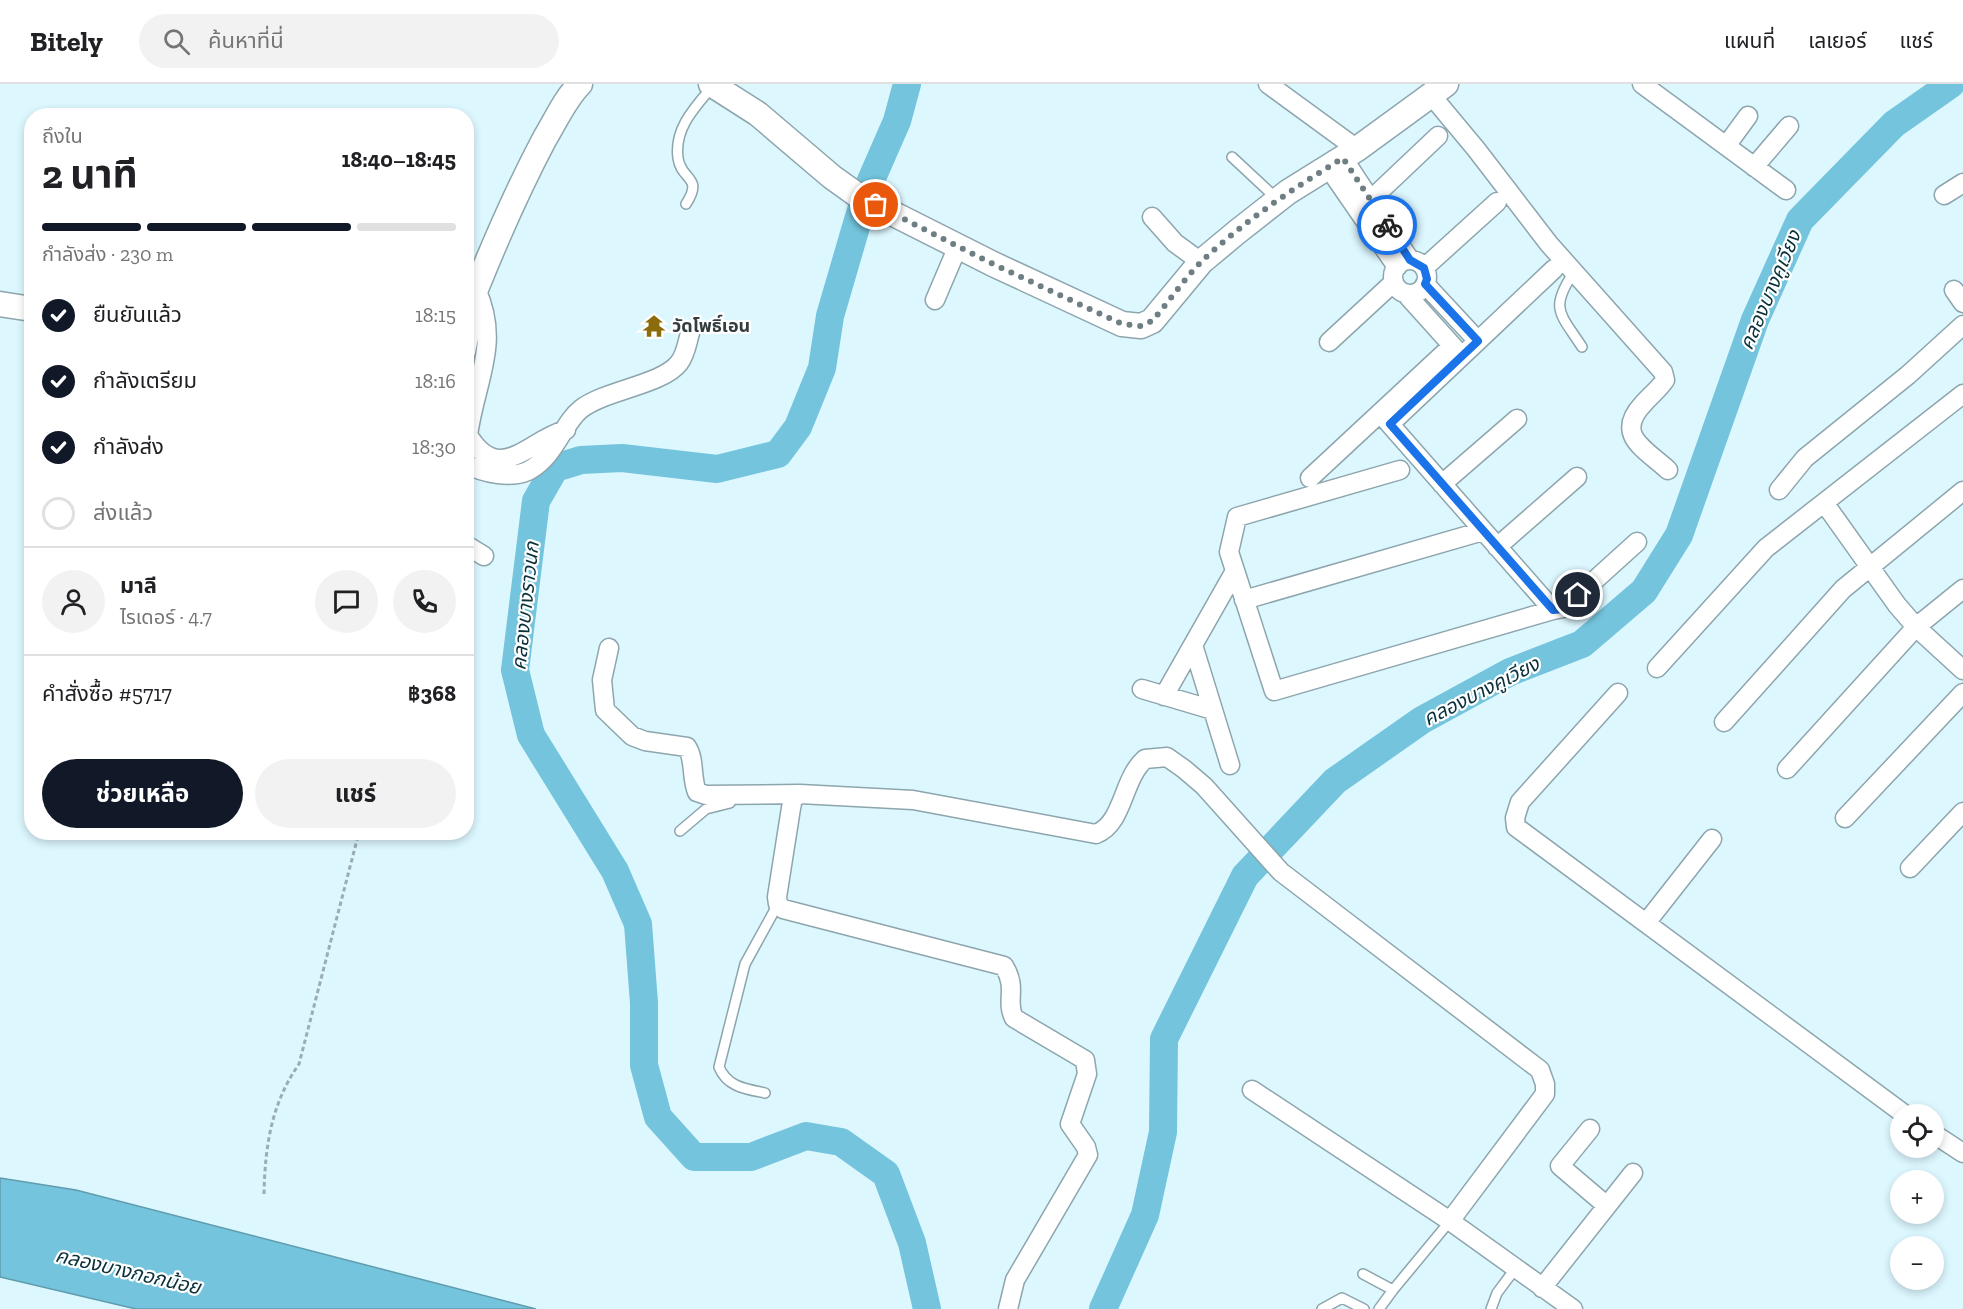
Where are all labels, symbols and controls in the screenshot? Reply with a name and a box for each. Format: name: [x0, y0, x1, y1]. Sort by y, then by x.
search box: [139, 14, 559, 68]
text: Bitely: [30, 25, 103, 58]
icon: search: [160, 25, 193, 58]
text: ค้นหาที่นี่: [208, 27, 284, 54]
text: แผนที่: [1724, 28, 1775, 53]
text: เลเยอร์: [1808, 28, 1867, 53]
text: แชร์: [1900, 28, 1933, 53]
text: ถึงใน: [42, 124, 83, 148]
text: 18:40–18:45: [342, 146, 456, 173]
text: 2 นาที: [42, 151, 138, 198]
pin: [850, 179, 901, 230]
icon: bag: [859, 188, 892, 221]
courier: [1357, 195, 1417, 255]
icon: bike: [1371, 209, 1404, 242]
water label: คลองบางคูเวียง: [1734, 226, 1807, 354]
text: กำลังส่ง · 230 m: [42, 242, 173, 266]
icon: check: [42, 299, 75, 332]
text: ยืนยันแล้ว: [93, 301, 182, 328]
text: 18:15: [415, 303, 456, 327]
temple icon: วัดโพธิ์เอน: [641, 313, 667, 339]
place label: วัดโพธิ์เอน: [672, 314, 750, 337]
icon: check: [42, 365, 75, 398]
text: กำลังเตรียม: [93, 367, 197, 394]
text: 18:16: [415, 369, 456, 393]
icon: check: [42, 431, 75, 464]
text: กำลังส่ง: [93, 433, 164, 460]
text: 18:30: [412, 435, 456, 459]
text: ส่งแล้ว: [93, 499, 153, 526]
water label: คลองบางราวนก: [506, 540, 544, 671]
pin: [1552, 569, 1603, 620]
button: person: [42, 570, 105, 633]
button: chat: [315, 570, 378, 633]
button: phone: [393, 570, 456, 633]
text: มาลี: [120, 572, 157, 599]
icon: home: [1561, 578, 1594, 611]
text: ไรเดอร์ · 4.7: [120, 605, 212, 629]
water label: คลองบางคูเวียง: [1419, 651, 1545, 731]
text: คำสั่งซื้อ #5717: [42, 680, 172, 707]
text: ฿368: [408, 680, 456, 707]
button: ช่วยเหลือ: [42, 759, 243, 828]
button: แชร์: [255, 759, 456, 828]
map controls: [1890, 1104, 1944, 1290]
button: locate: [1890, 1104, 1944, 1158]
button: +: [1890, 1170, 1944, 1224]
button: −: [1890, 1236, 1944, 1290]
water label: คลองบางกอกน้อย: [53, 1243, 205, 1300]

